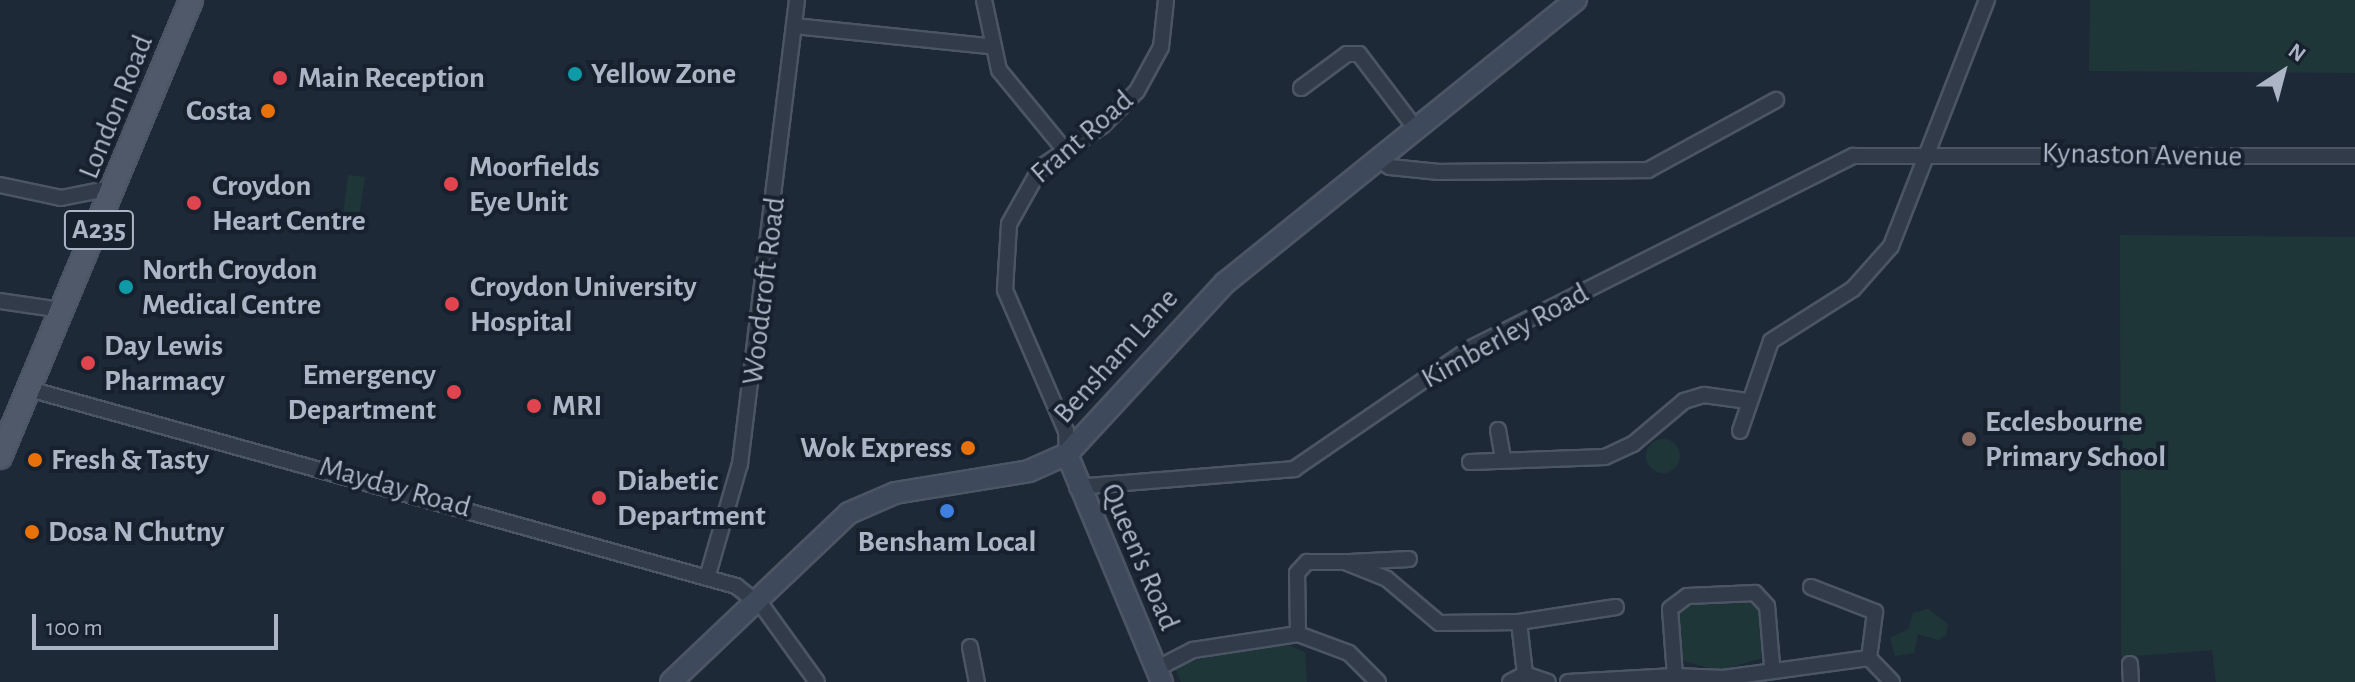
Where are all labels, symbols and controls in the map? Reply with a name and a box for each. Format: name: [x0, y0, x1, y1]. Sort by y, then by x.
street label: London Road: [71, 30, 161, 184]
north arrow: [2243, 32, 2323, 112]
text: N: [2284, 39, 2310, 66]
place label: Yellow Zone: [591, 56, 736, 92]
place label: Main Reception: [298, 60, 485, 96]
marker: Yellow Zone: [566, 65, 584, 83]
marker: Main Reception: [269, 67, 291, 89]
street label: Frant Road: [1023, 83, 1141, 191]
place label: Costa: [186, 93, 252, 129]
marker: Costa: [259, 102, 277, 120]
street label: Kynaston Avenue: [2042, 135, 2242, 175]
place label: Moorfields Eye Unit: [469, 149, 600, 220]
place label: Croydon Heart Centre: [212, 168, 366, 238]
marker: Moorfields Eye Unit: [440, 173, 462, 195]
marker: Croydon Heart Centre: [183, 192, 205, 214]
street label: Woodcroft Road: [735, 195, 793, 387]
road number: A235: [63, 206, 135, 254]
place label: North Croydon Medical Centre: [142, 252, 321, 322]
place label: Croydon University Hospital: [470, 269, 697, 340]
street label: Kimberley Road: [1415, 275, 1595, 397]
marker: North Croydon Medical Centre: [117, 278, 135, 296]
street label: Bensham Lane: [1046, 281, 1186, 431]
marker: Croydon University Hospital: [441, 293, 463, 315]
place label: Day Lewis Pharmacy: [104, 328, 225, 398]
marker: Day Lewis Pharmacy: [79, 354, 97, 372]
place label: Emergency Department: [287, 357, 436, 428]
marker: Emergency Department: [443, 381, 465, 403]
place label: MRI: [552, 388, 602, 424]
marker: MRI: [523, 395, 545, 417]
place label: Ecclesbourne Primary School: [1985, 404, 2166, 474]
place label: Wok Express: [800, 430, 952, 466]
marker: Ecclesbourne Primary School: [1960, 430, 1978, 448]
marker: Wok Express: [959, 439, 977, 457]
place label: Fresh & Tasty: [51, 442, 209, 478]
street label: Mayday Road: [315, 448, 475, 526]
marker: Fresh & Tasty: [26, 451, 44, 469]
place label: Diabetic Department: [617, 463, 766, 534]
street label: Queen's Road: [1093, 478, 1187, 636]
marker: Diabetic Department: [588, 487, 610, 509]
marker: Bensham Local: [938, 502, 956, 520]
place label: Dosa N Chutny: [48, 514, 224, 550]
marker: Dosa N Chutny: [23, 523, 41, 541]
place label: Bensham Local: [858, 524, 1036, 560]
scale bar: [36, 598, 282, 648]
text: 100 m: [46, 616, 103, 640]

